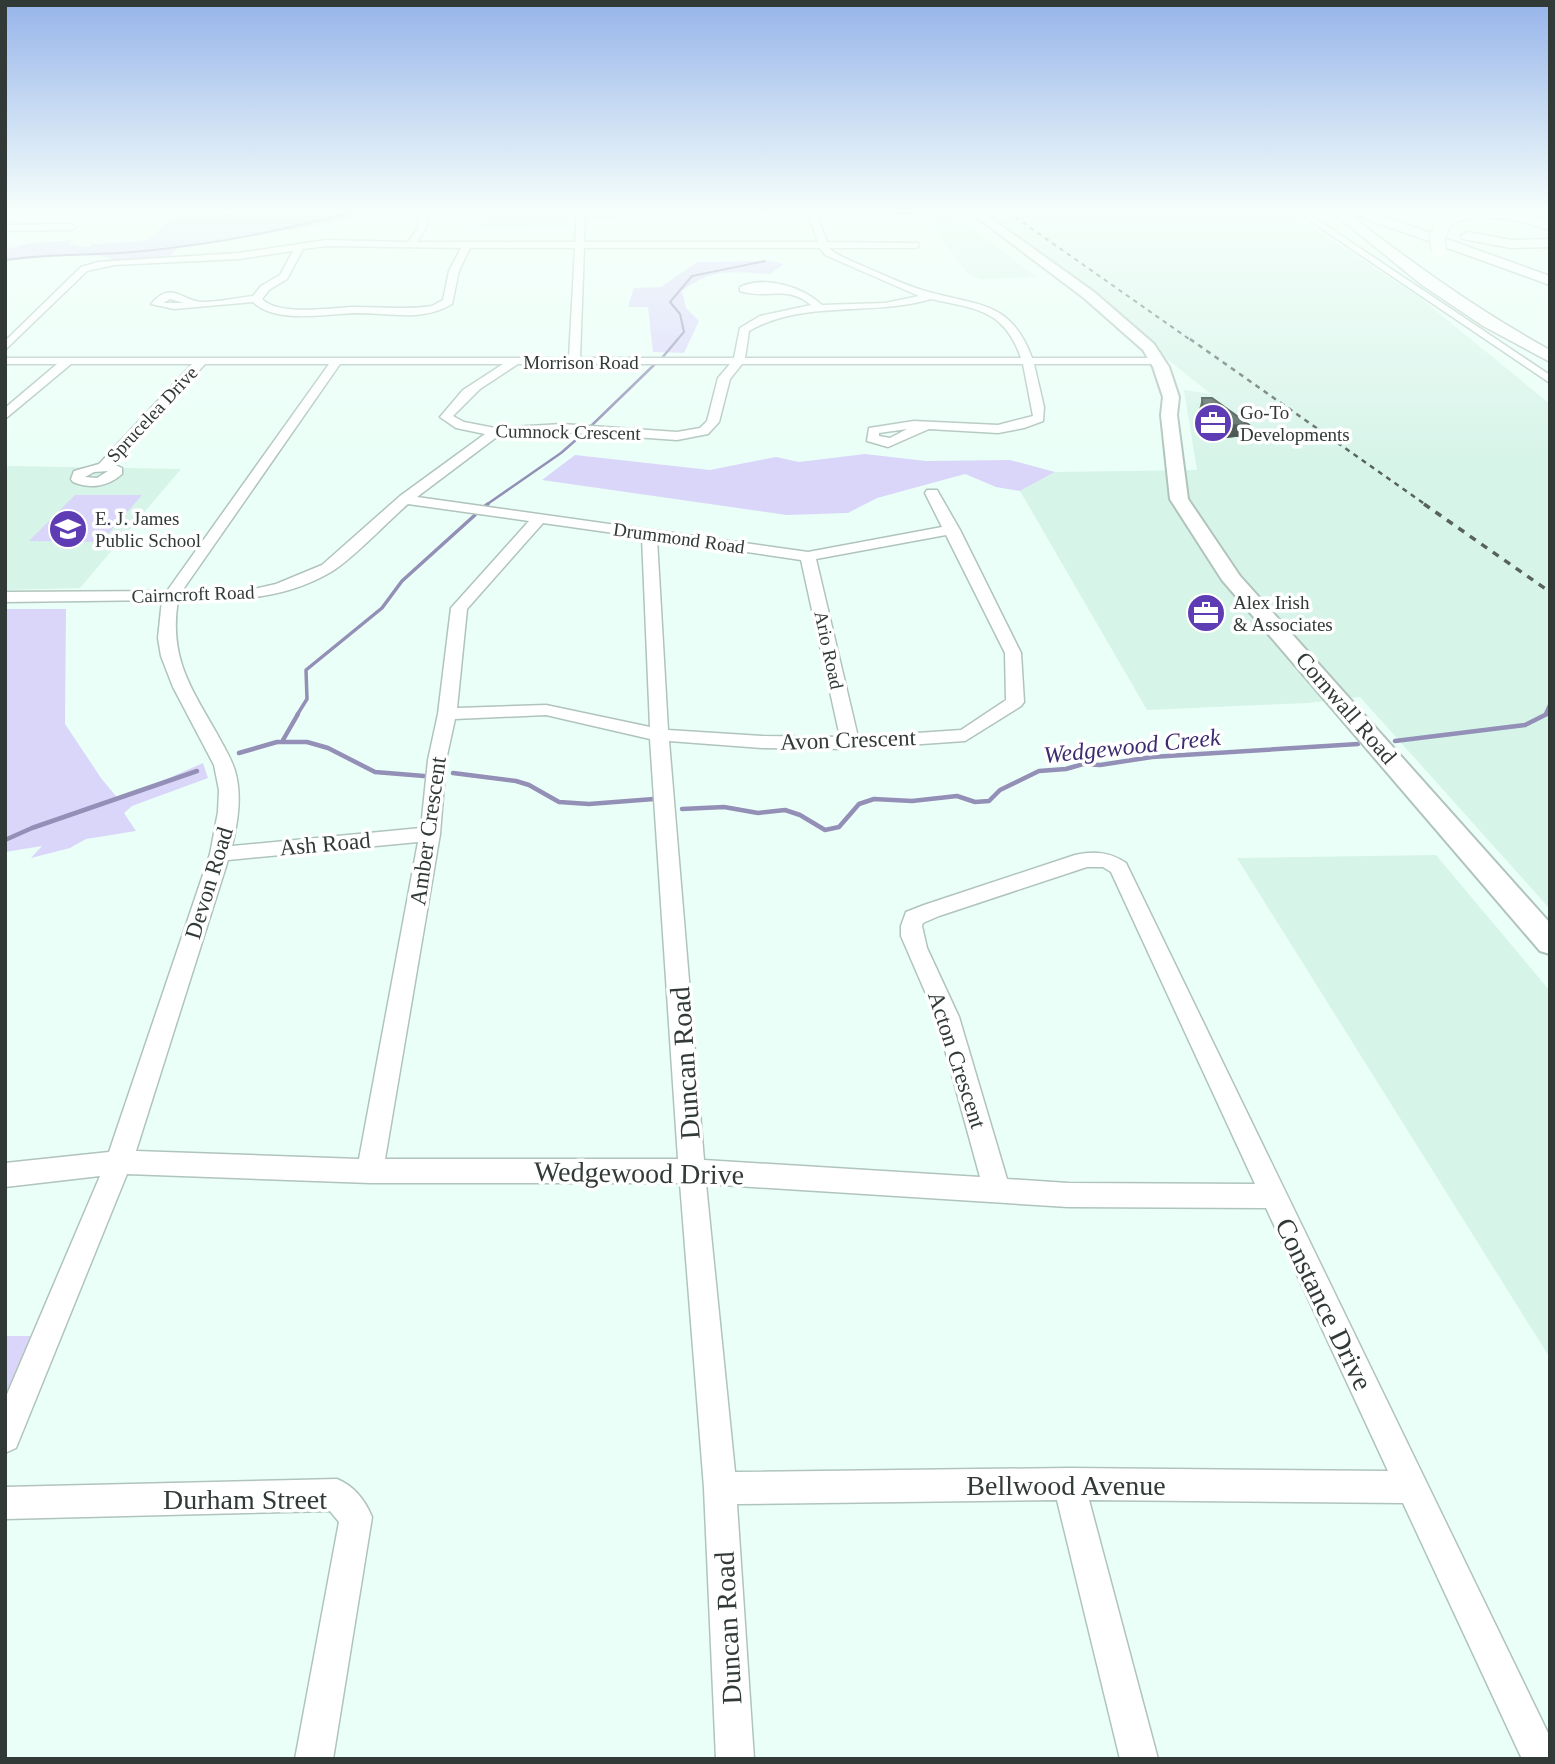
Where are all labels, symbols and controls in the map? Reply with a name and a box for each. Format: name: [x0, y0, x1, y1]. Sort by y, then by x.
street label: Morrison Road: [523, 352, 639, 373]
street label: Sprucelea Drive: [102, 362, 202, 466]
office icon: Go-To Developments: [1192, 402, 1234, 444]
place label: Go-To Developments: [1240, 402, 1350, 445]
street label: Cumnock Crescent: [495, 420, 641, 444]
school or university icon: E. J. James Public School: [47, 508, 89, 550]
place label: E. J. James Public School: [95, 508, 201, 551]
street label: Drummond Road: [612, 518, 747, 558]
street label: Cairncroft Road: [131, 581, 255, 607]
office icon: Alex Irish & Associates: [1185, 592, 1227, 634]
place label: Alex Irish & Associates: [1233, 592, 1333, 635]
street label: Ario Road: [810, 609, 848, 692]
street label: Cornwall Road: [1291, 647, 1402, 769]
water label: Wedgewood Creek: [1042, 724, 1222, 768]
street label: Avon Crescent: [780, 725, 917, 755]
street label: Amber Crescent: [405, 754, 451, 907]
street label: Devon Road: [180, 824, 238, 942]
street label: Ash Road: [278, 828, 372, 860]
street label: Duncan Road: [664, 986, 706, 1140]
street label: Acton Crescent: [923, 988, 991, 1132]
street label: Wedgewood Drive: [534, 1156, 744, 1190]
street label: Constance Drive: [1269, 1213, 1379, 1395]
street label: Bellwood Avenue: [966, 1470, 1166, 1501]
street label: Durham Street: [163, 1484, 327, 1515]
street label: Duncan Road: [709, 1551, 747, 1705]

